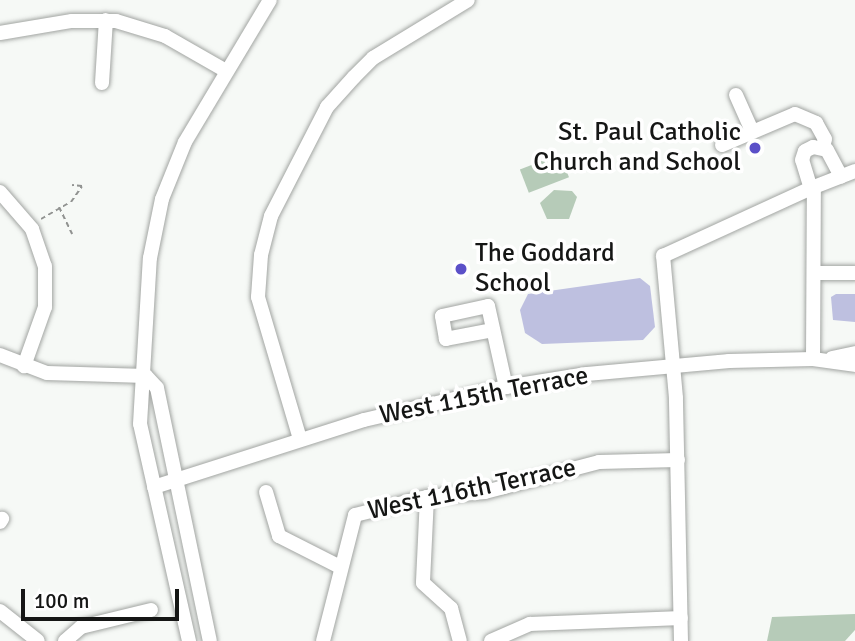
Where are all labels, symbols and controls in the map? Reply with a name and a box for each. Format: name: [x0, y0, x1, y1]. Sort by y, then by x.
place label: St. Paul Catholic Church and School: [533, 117, 741, 178]
marker: St. Paul Catholic Church and School: [747, 140, 763, 156]
place label: The Goddard School: [475, 238, 615, 300]
marker: The Goddard School: [453, 261, 469, 277]
street label: West 115th Terrace: [377, 360, 591, 432]
street label: West 116th Terrace: [365, 453, 579, 527]
scale bar: [24, 574, 182, 618]
text: 100 m: [34, 588, 89, 614]

